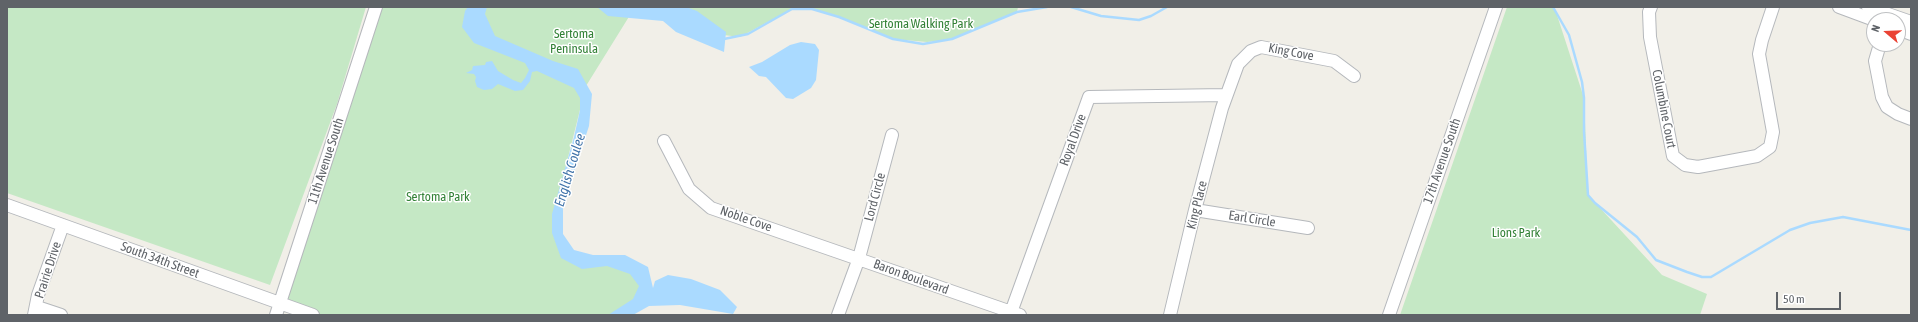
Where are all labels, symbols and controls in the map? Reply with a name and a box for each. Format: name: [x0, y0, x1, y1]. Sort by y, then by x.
north arrow: [1866, 12, 1906, 52]
park label: Sertoma Walking Park: [869, 16, 973, 32]
text: N: [1869, 23, 1882, 33]
park label: Sertoma Peninsula: [550, 26, 598, 57]
street label: King Cove: [1267, 40, 1315, 64]
street label: Columbine Court: [1649, 68, 1679, 150]
street label: Royal Drive: [1056, 112, 1090, 168]
street label: 11th Avenue South: [305, 116, 347, 206]
street label: 17th Avenue South: [1420, 116, 1464, 206]
water label: English Coulee: [551, 131, 589, 209]
street label: Lord Circle: [861, 171, 889, 223]
street label: King Place: [1183, 179, 1211, 231]
park label: Sertoma Park: [406, 189, 470, 205]
street label: Noble Cove: [718, 203, 774, 235]
street label: Earl Circle: [1227, 208, 1277, 230]
park label: Lions Park: [1492, 225, 1540, 241]
street label: South 34th Street: [119, 239, 201, 281]
street label: Prairie Drive: [32, 240, 64, 300]
street label: Baron Boulevard: [871, 256, 951, 298]
scale bar: [1778, 284, 1843, 310]
text: 50 m: [1783, 292, 1805, 306]

